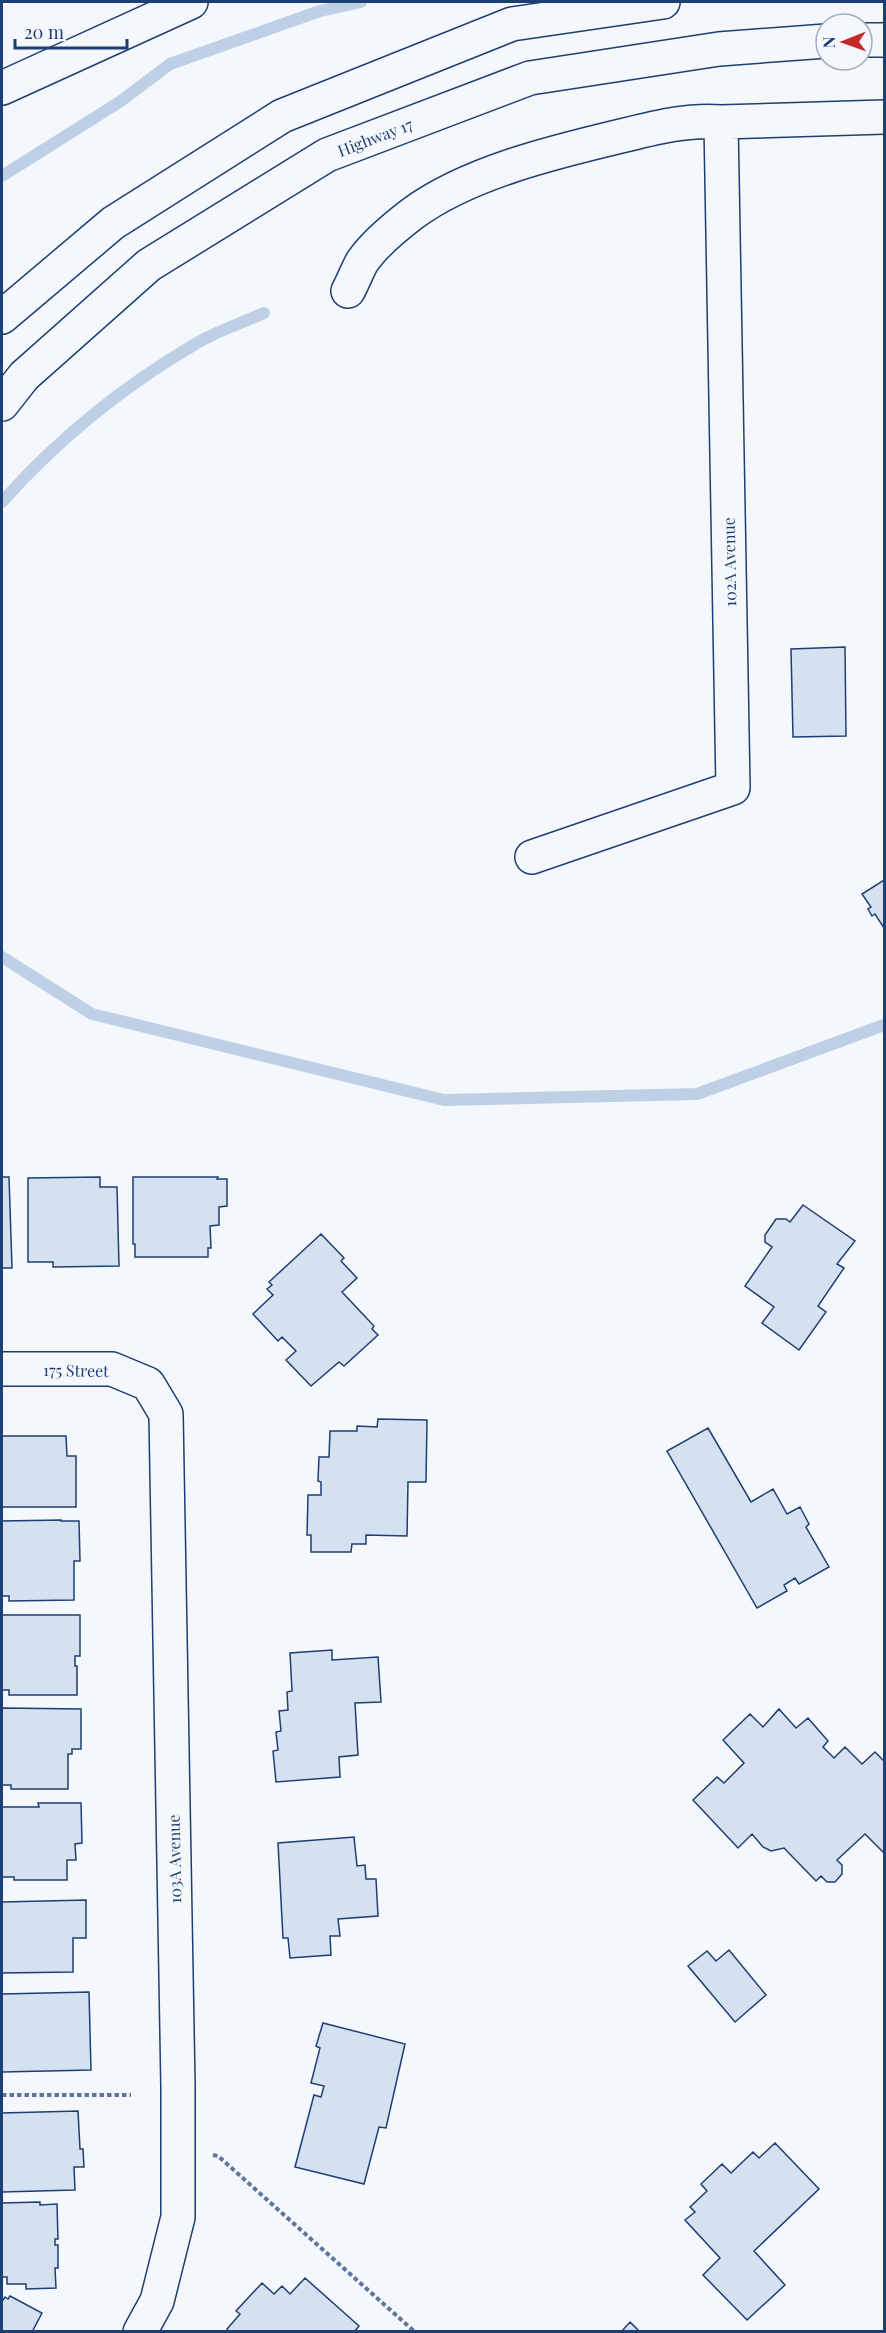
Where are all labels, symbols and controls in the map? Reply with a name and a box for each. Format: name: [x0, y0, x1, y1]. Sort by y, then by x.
scale bar: [15, 12, 128, 50]
north arrow: [814, 12, 874, 72]
text: 20 m: [24, 20, 64, 44]
text: N: [818, 36, 839, 48]
street label: Highway 17: [335, 113, 416, 161]
street label: 102A Avenue: [718, 517, 740, 607]
street label: 175 Street: [43, 1359, 109, 1381]
street label: 103A Avenue: [163, 1814, 185, 1904]

